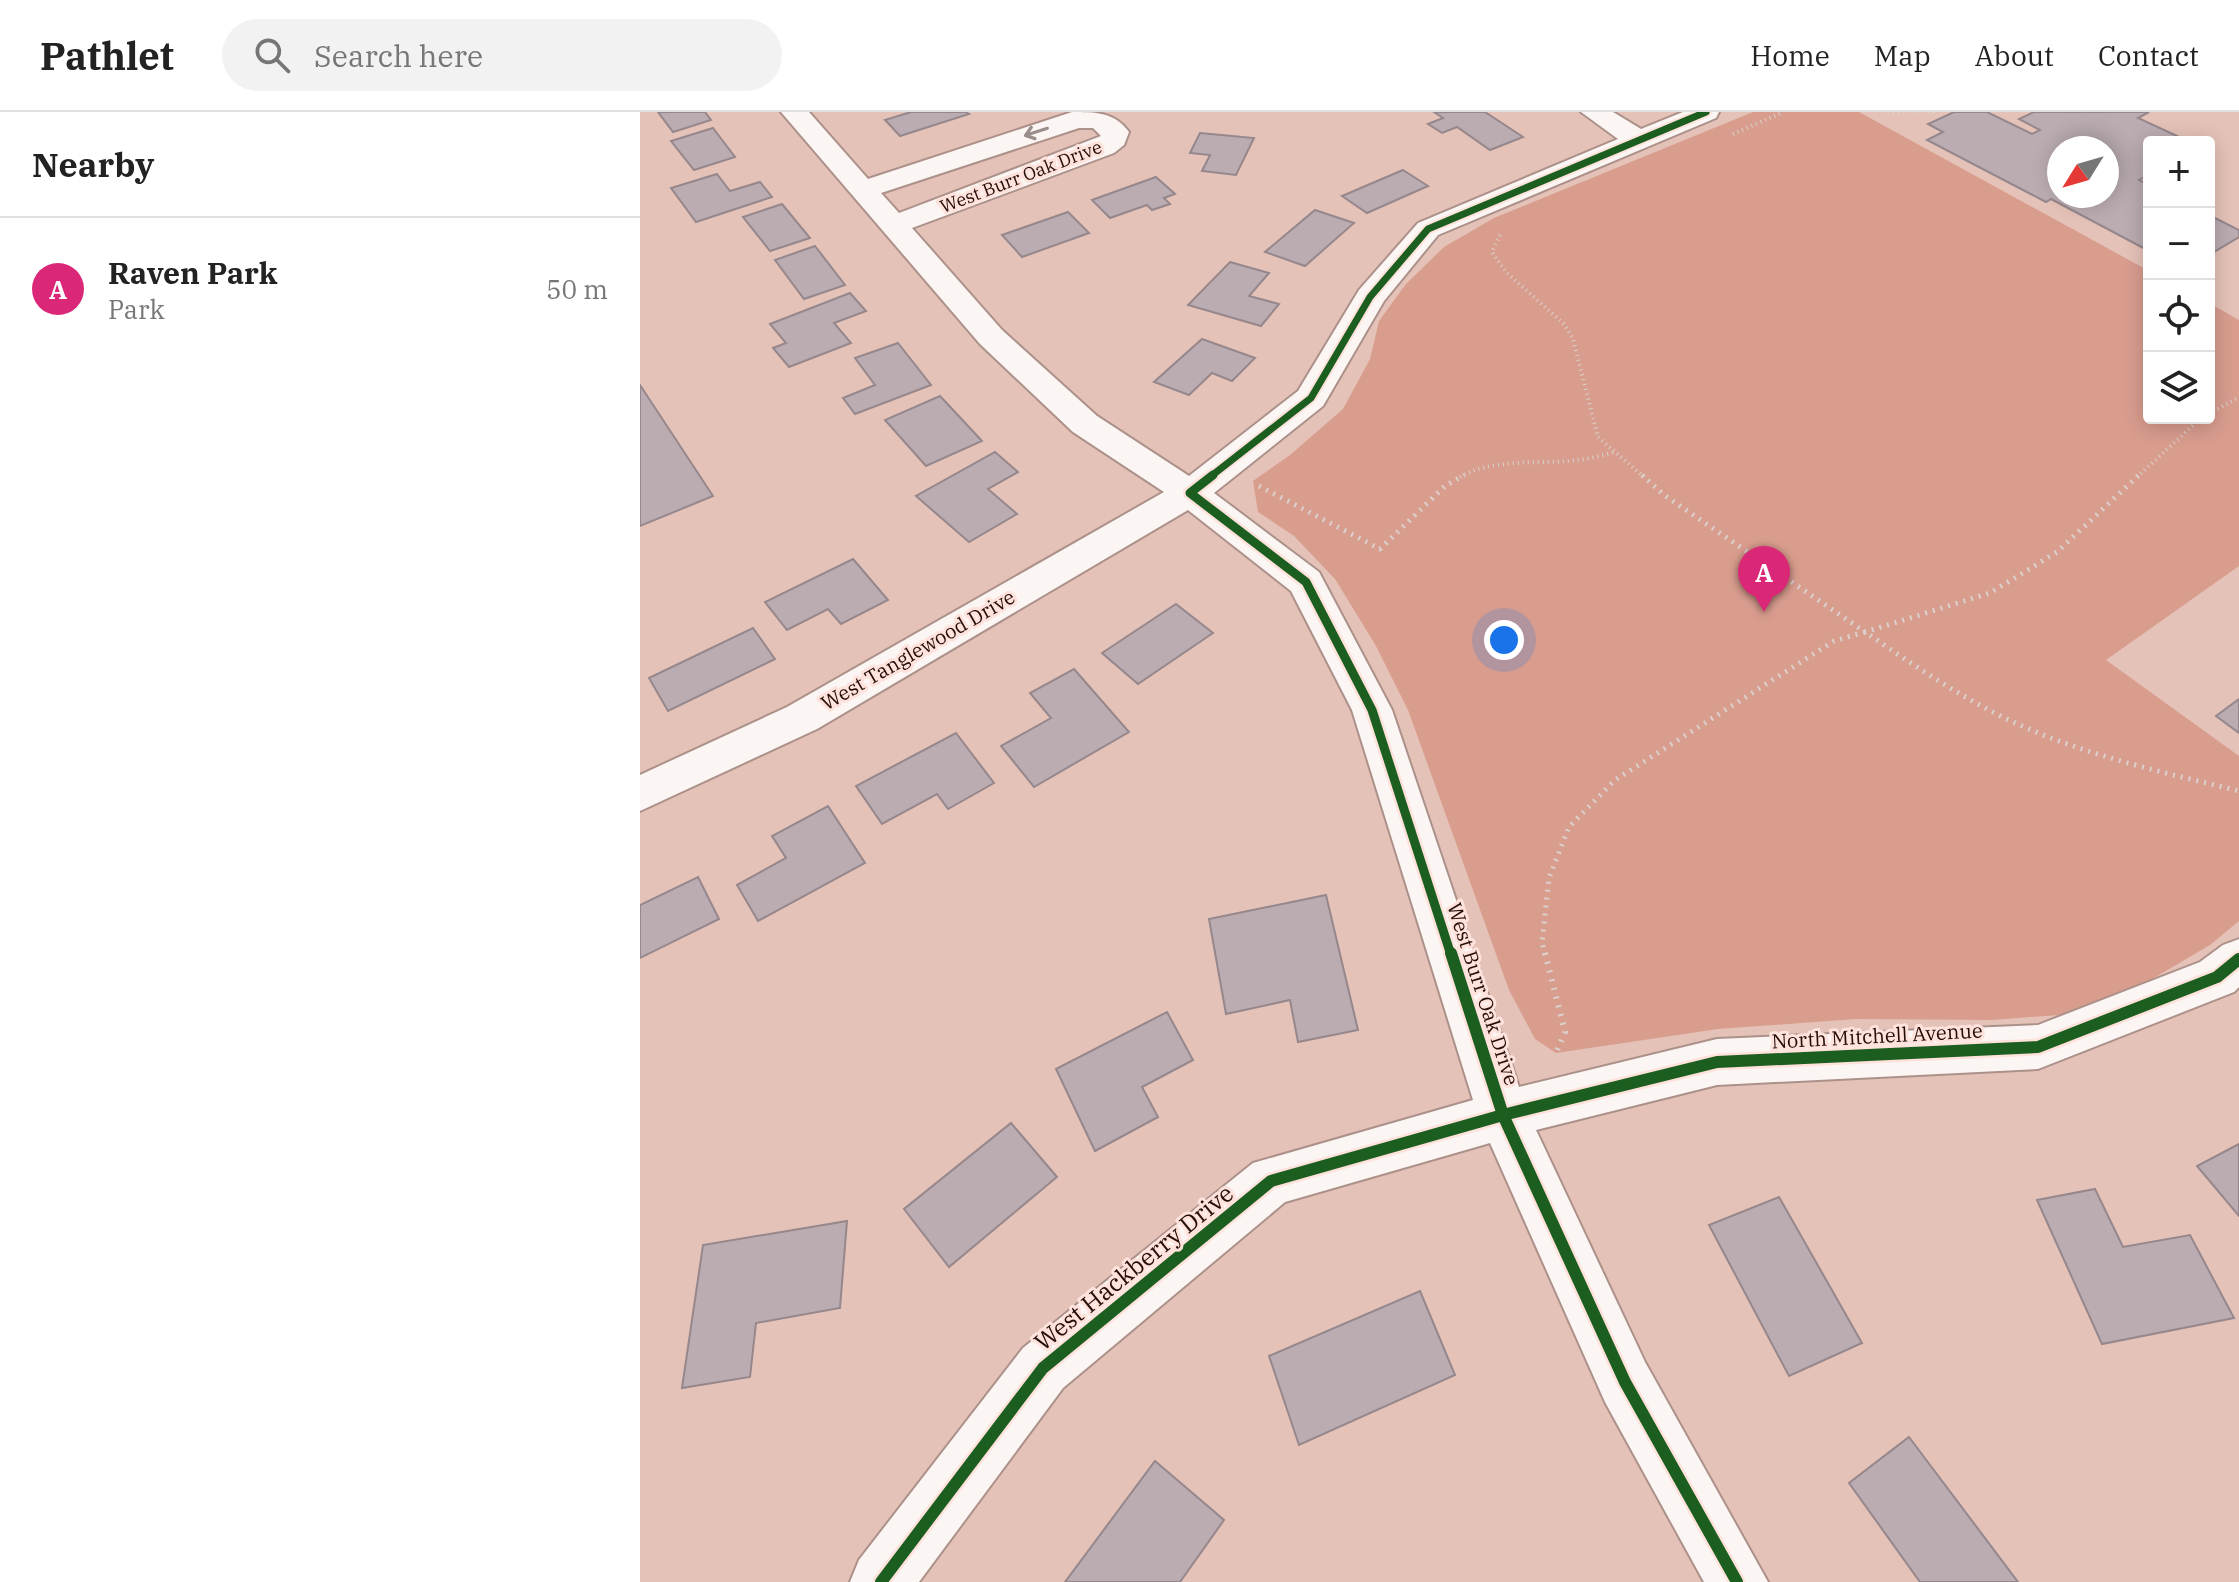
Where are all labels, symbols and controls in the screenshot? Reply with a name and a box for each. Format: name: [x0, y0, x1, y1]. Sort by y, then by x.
search box: [222, 19, 782, 91]
text: Pathlet: [40, 31, 174, 80]
icon: search: [250, 33, 294, 77]
text: Search here: [314, 36, 483, 75]
text: Home: [1750, 37, 1830, 74]
text: Map: [1874, 37, 1931, 74]
text: About: [1975, 37, 2054, 74]
text: Contact: [2098, 37, 2199, 74]
one-way arrow: [1023, 125, 1049, 140]
street label: West Burr Oak Drive: [937, 135, 1105, 218]
north arrow: [2047, 136, 2119, 208]
map controls: [2143, 136, 2215, 424]
button: +: [2143, 136, 2215, 208]
text: Nearby: [32, 142, 154, 186]
button: −: [2143, 208, 2215, 280]
text: Raven Park: [108, 253, 277, 292]
text: A: [49, 272, 67, 306]
text: 50 m: [546, 272, 608, 306]
button: locate: [2143, 280, 2215, 352]
text: Park: [108, 292, 165, 326]
button: layers: [2143, 352, 2215, 424]
pin: A: [1738, 546, 1790, 612]
street label: West Tanglewood Drive: [816, 583, 1020, 716]
your location: [1484, 620, 1524, 660]
street label: West Burr Oak Drive: [1441, 899, 1526, 1089]
street label: North Mitchell Avenue: [1771, 1016, 1983, 1055]
street label: West Hackberry Drive: [1027, 1177, 1240, 1358]

